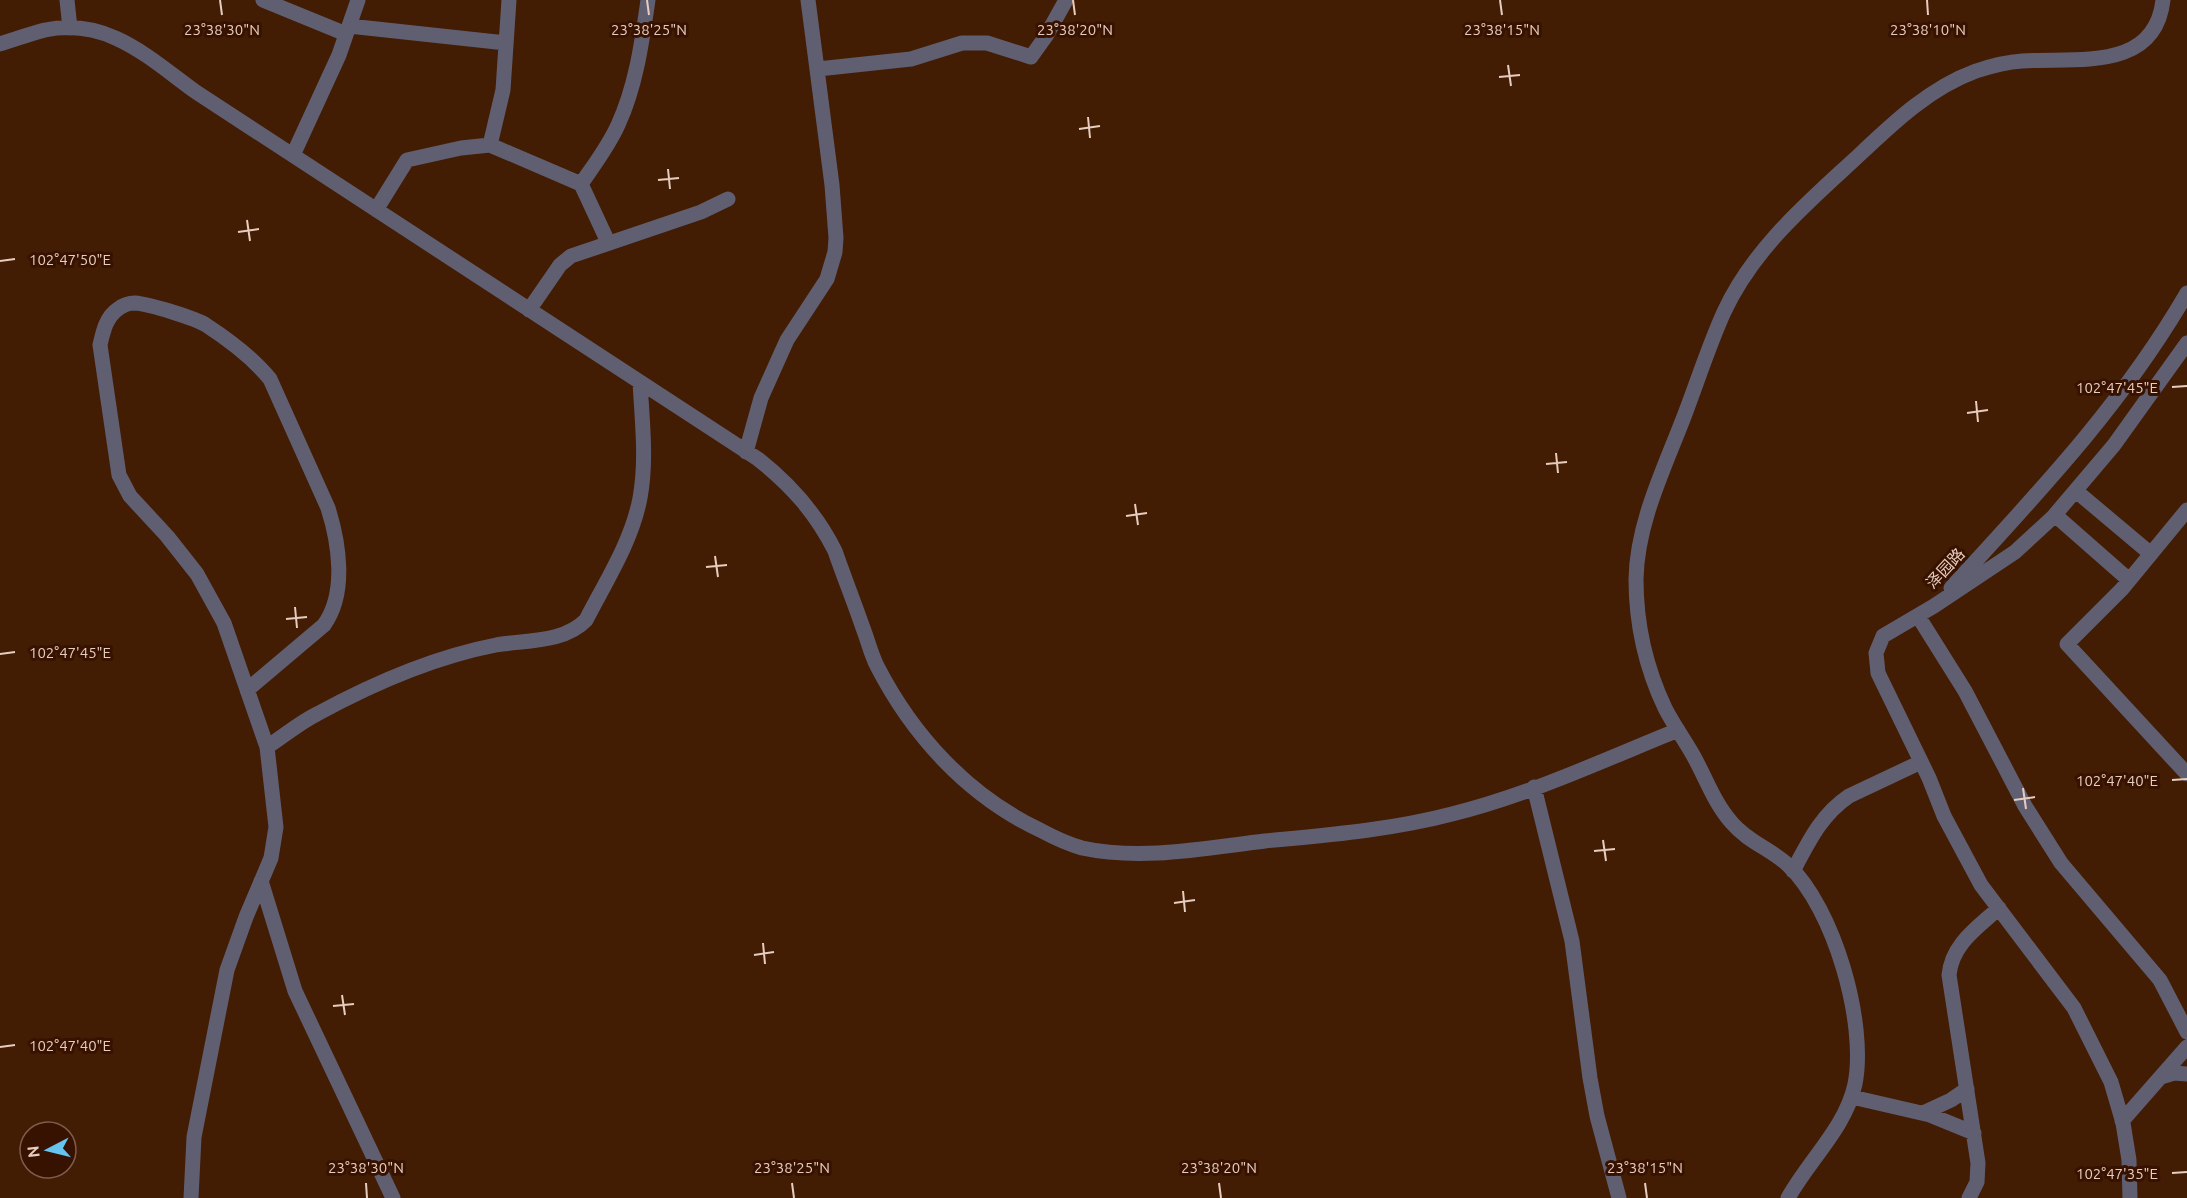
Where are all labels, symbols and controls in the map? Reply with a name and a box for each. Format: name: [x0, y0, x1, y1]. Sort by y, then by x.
text: 23°38'30"N: [184, 21, 260, 38]
text: 23°38'25"N: [611, 21, 687, 38]
text: 23°38'20"N: [1037, 21, 1113, 38]
text: 23°38'15"N: [1464, 21, 1540, 38]
text: 23°38'10"N: [1890, 21, 1966, 38]
text: 102°47'50"E: [29, 251, 111, 268]
text: 102°47'45"E: [2076, 379, 2158, 396]
street label: 泽园路: [1922, 544, 1968, 592]
text: 102°47'45"E: [29, 644, 111, 661]
text: 102°47'40"E: [2076, 772, 2158, 789]
text: 102°47'40"E: [29, 1037, 111, 1054]
north arrow: [18, 1120, 78, 1180]
text: N: [23, 1145, 43, 1159]
text: 23°38'30"N: [328, 1159, 404, 1176]
text: 23°38'25"N: [754, 1159, 830, 1176]
text: 23°38'20"N: [1181, 1159, 1257, 1176]
text: 23°38'15"N: [1607, 1159, 1683, 1176]
text: 102°47'35"E: [2076, 1165, 2158, 1182]

